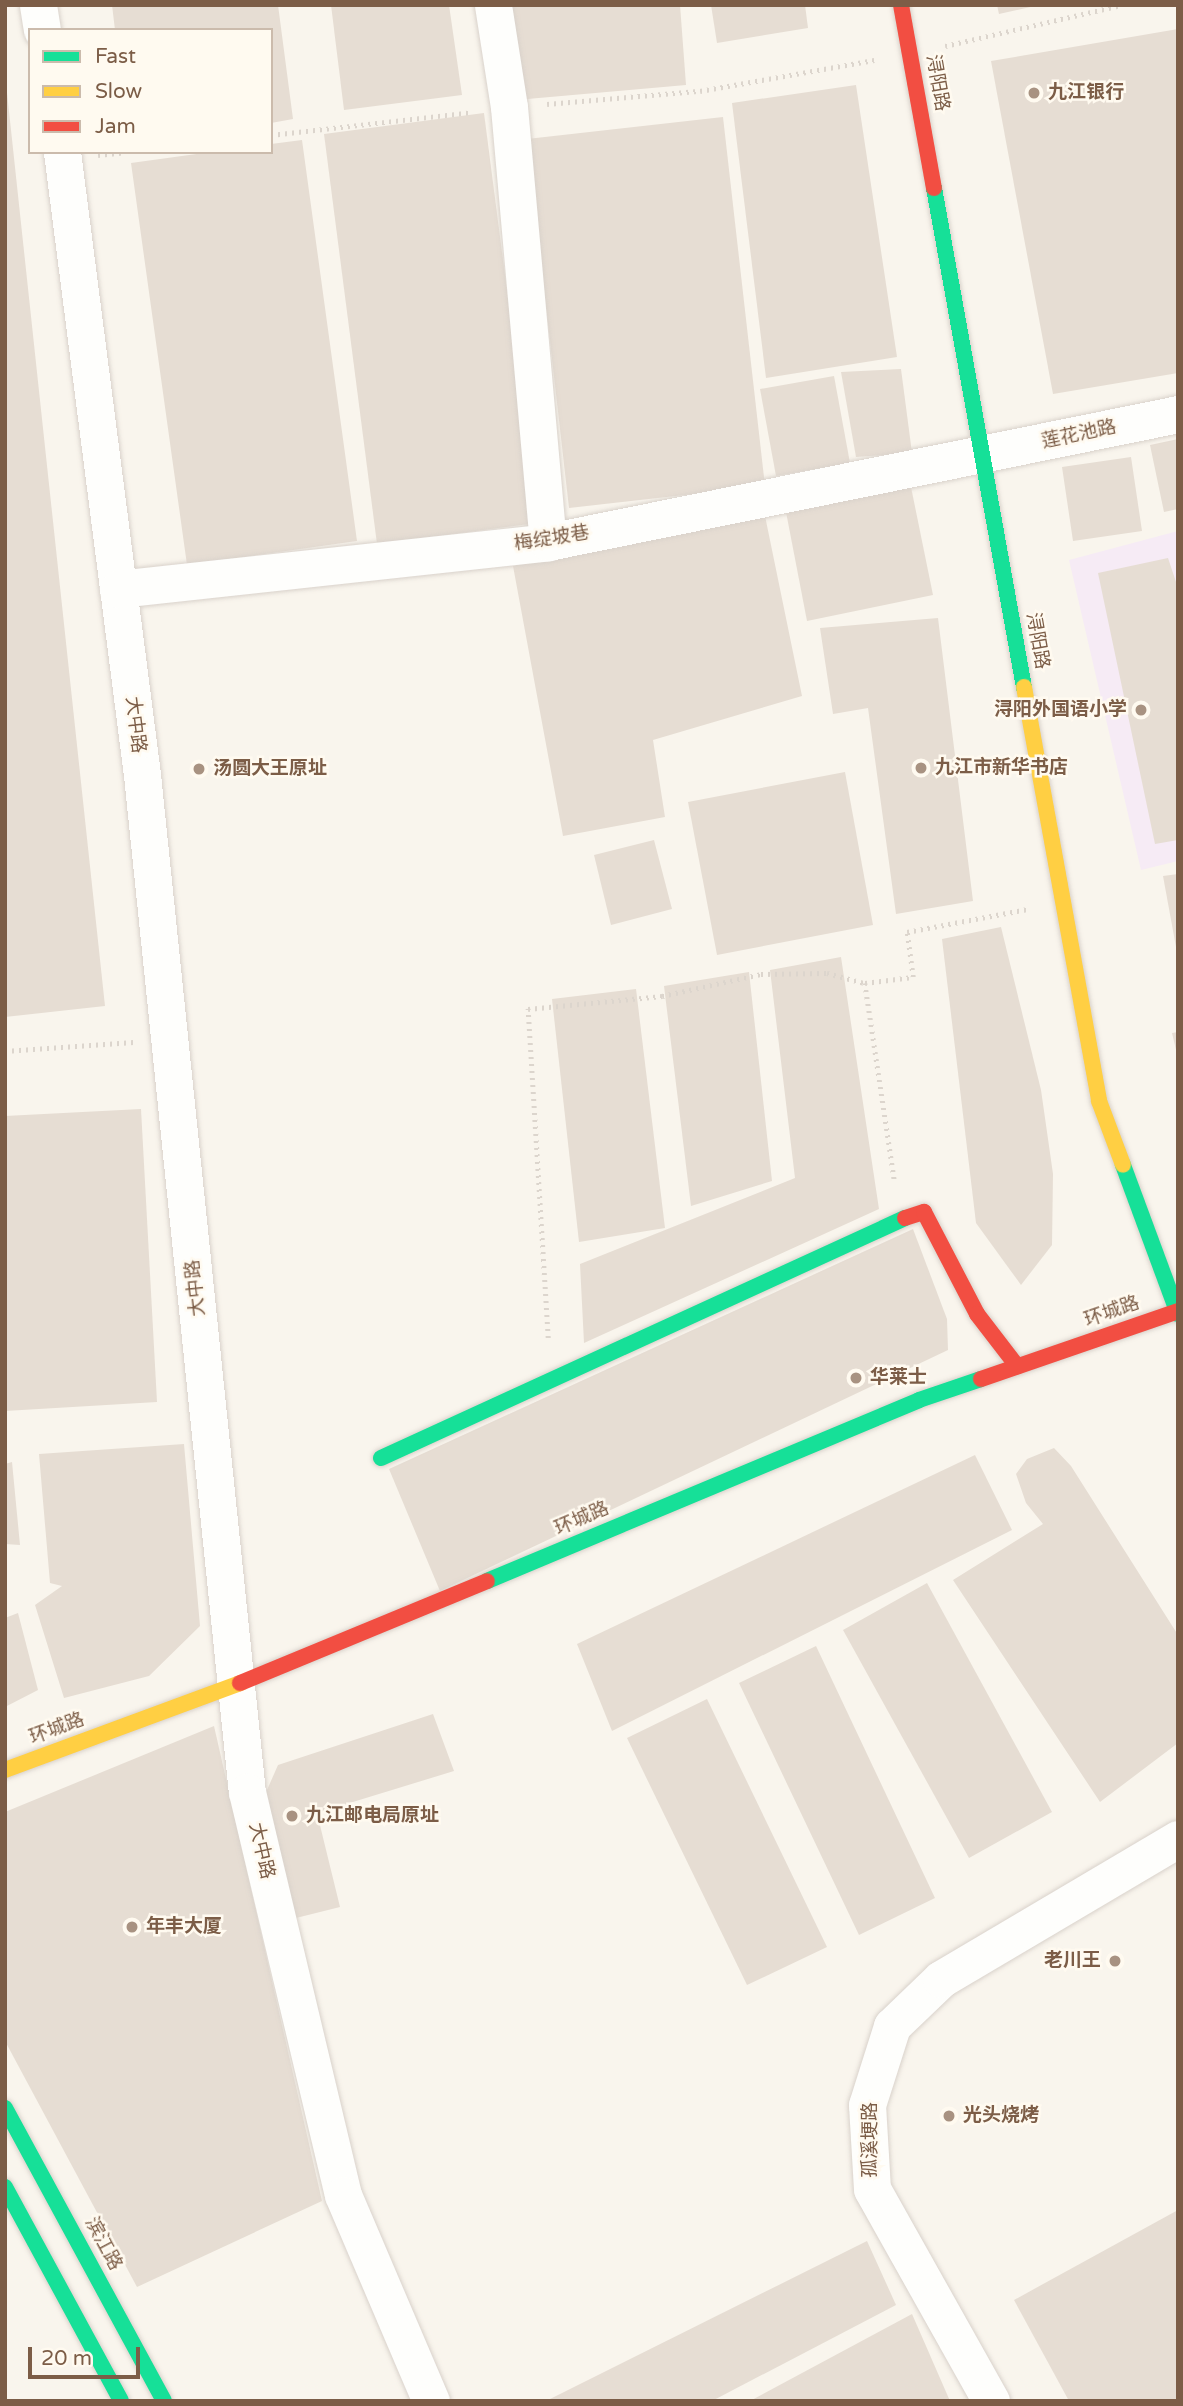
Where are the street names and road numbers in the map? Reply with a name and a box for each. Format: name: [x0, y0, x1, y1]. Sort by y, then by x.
street label: 浔阳路: [921, 53, 953, 113]
street label: 莲花池路: [1039, 416, 1119, 454]
street label: 梅绽坡巷: [513, 522, 591, 556]
street label: 浔阳路: [1021, 611, 1053, 671]
street label: 大中路: [120, 695, 150, 755]
street label: 大中路: [182, 1258, 210, 1318]
street label: 环城路: [1081, 1292, 1143, 1332]
street label: 环城路: [551, 1497, 613, 1541]
street label: 环城路: [26, 1709, 88, 1749]
street label: 大中路: [243, 1821, 279, 1881]
street label: 孤溪埂路: [860, 2102, 882, 2178]
street label: 滨江路: [80, 2213, 126, 2275]

